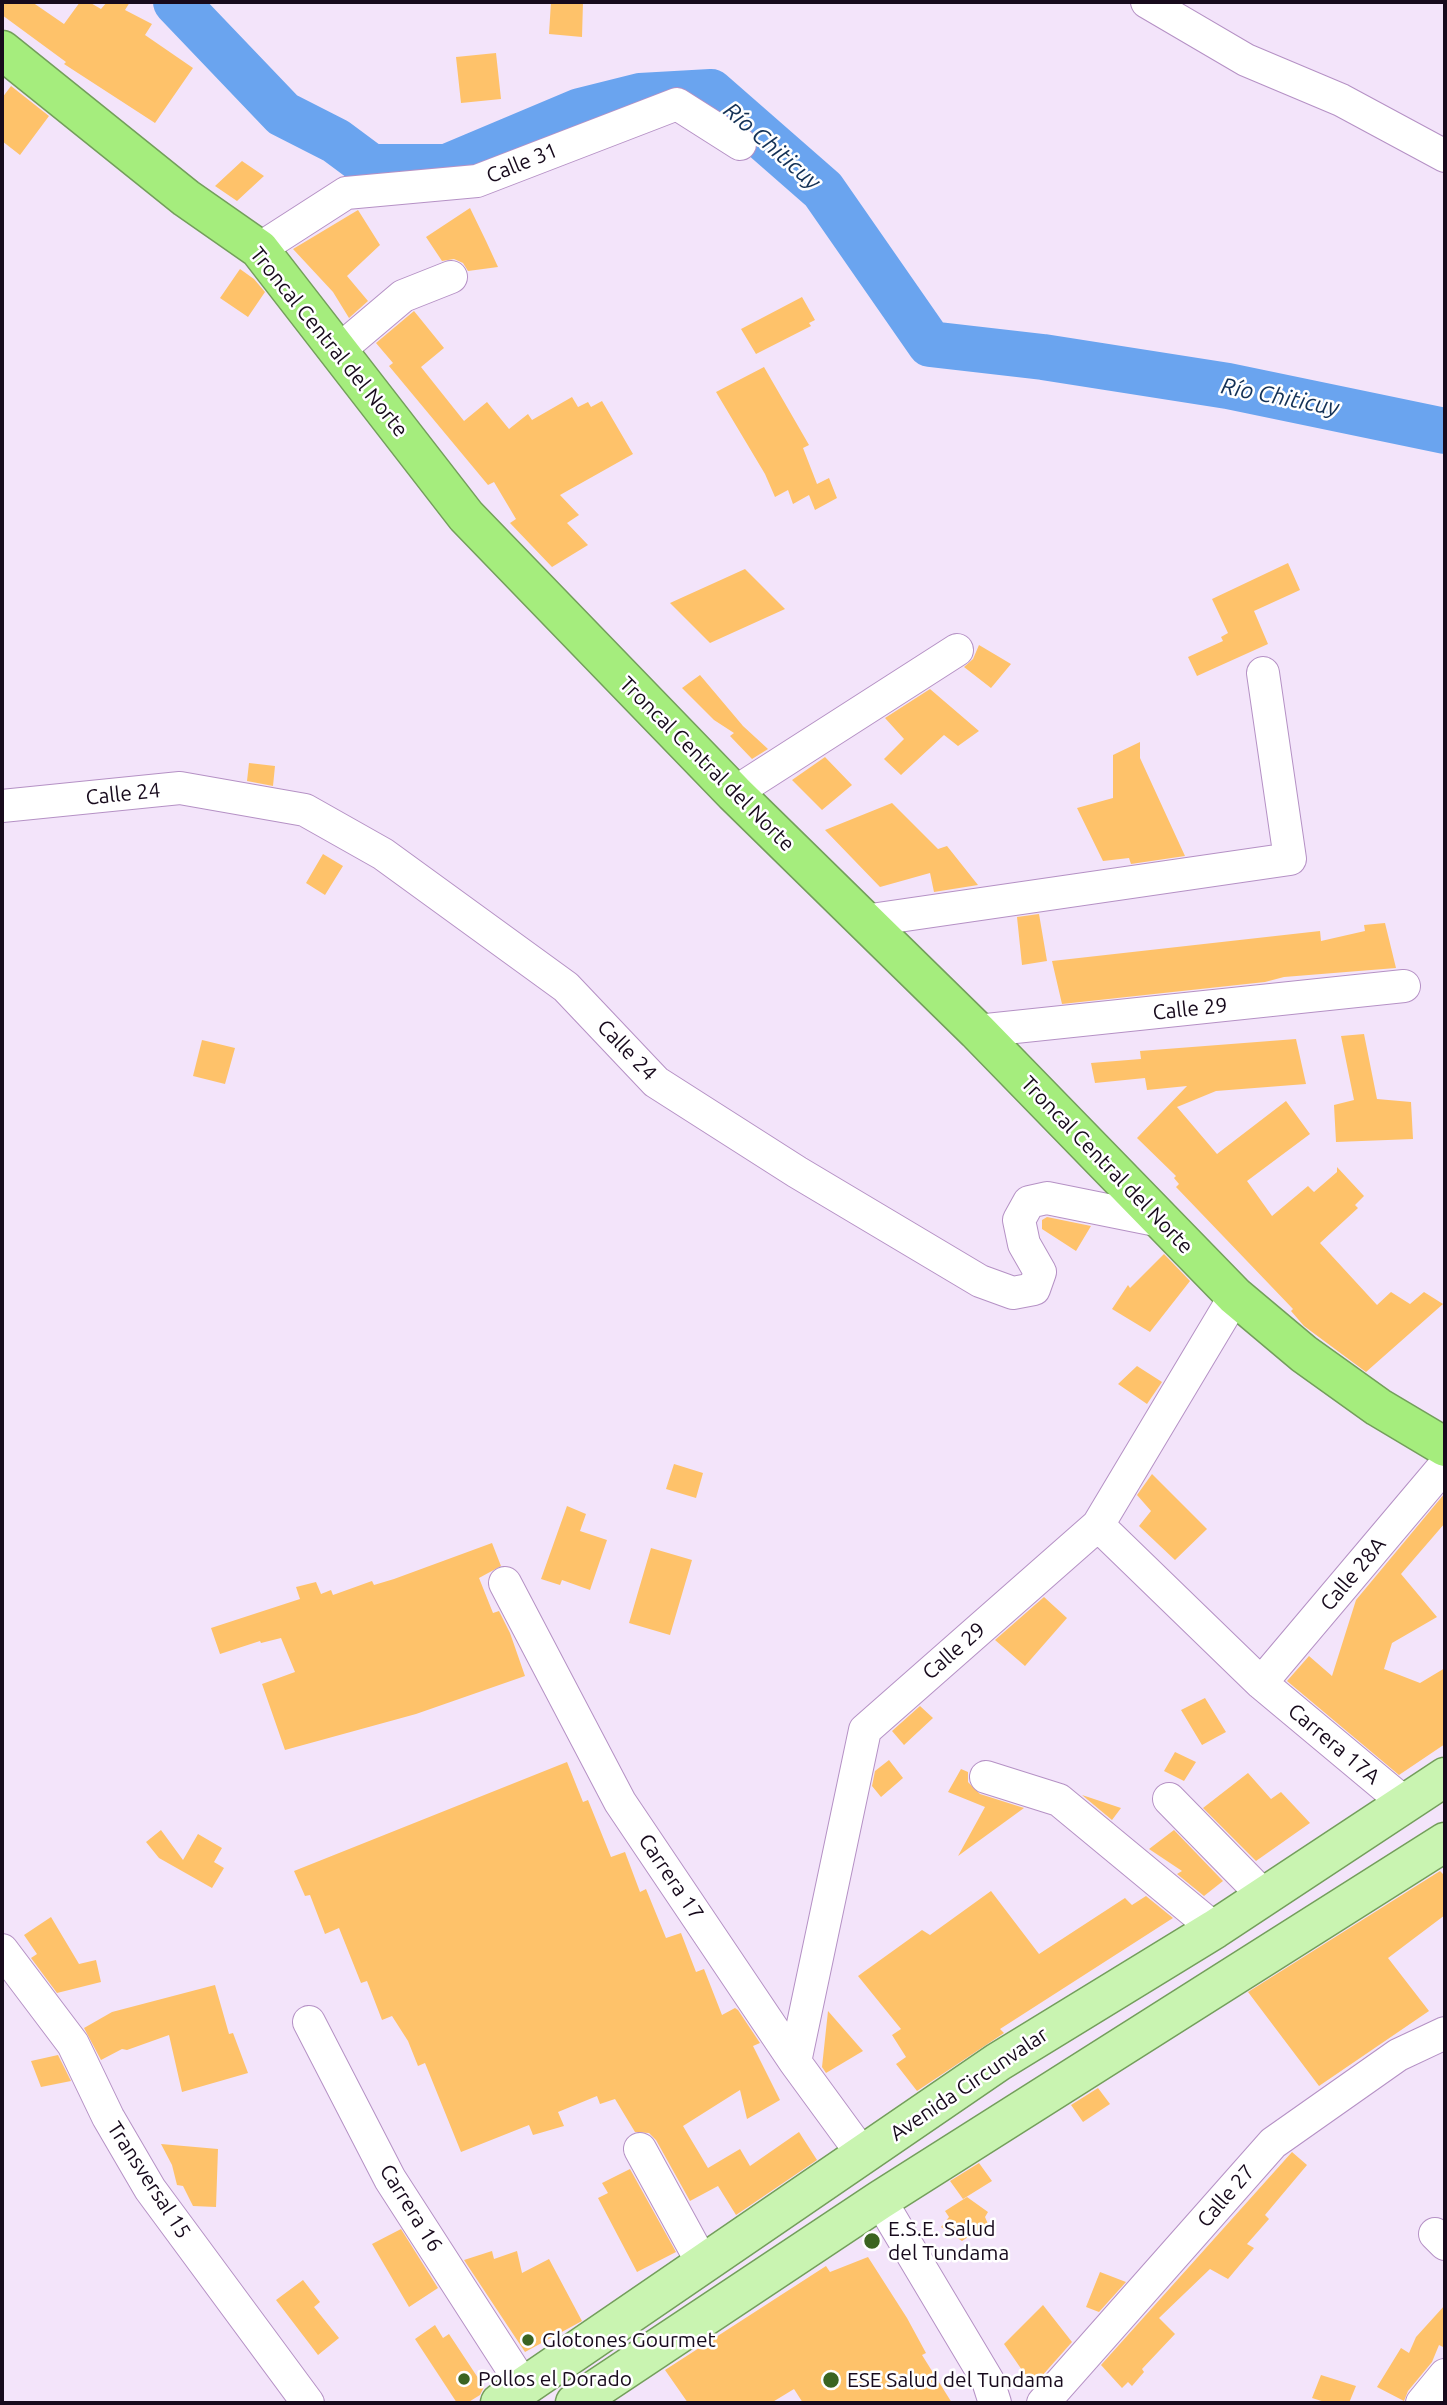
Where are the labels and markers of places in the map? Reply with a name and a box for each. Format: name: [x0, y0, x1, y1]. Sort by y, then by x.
place label: E.S.E. Salud del Tundama: [888, 2216, 1009, 2266]
marker: E.S.E. Salud del Tundama: [862, 2231, 882, 2251]
place label: Glotones Gourmet: [542, 2327, 716, 2353]
marker: Glotones Gourmet: [520, 2332, 536, 2348]
place label: Pollos el Dorado: [478, 2366, 632, 2392]
place label: ESE Salud del Tundama: [847, 2367, 1064, 2393]
marker: ESE Salud del Tundama: [821, 2370, 841, 2390]
marker: Pollos el Dorado: [456, 2371, 472, 2387]

